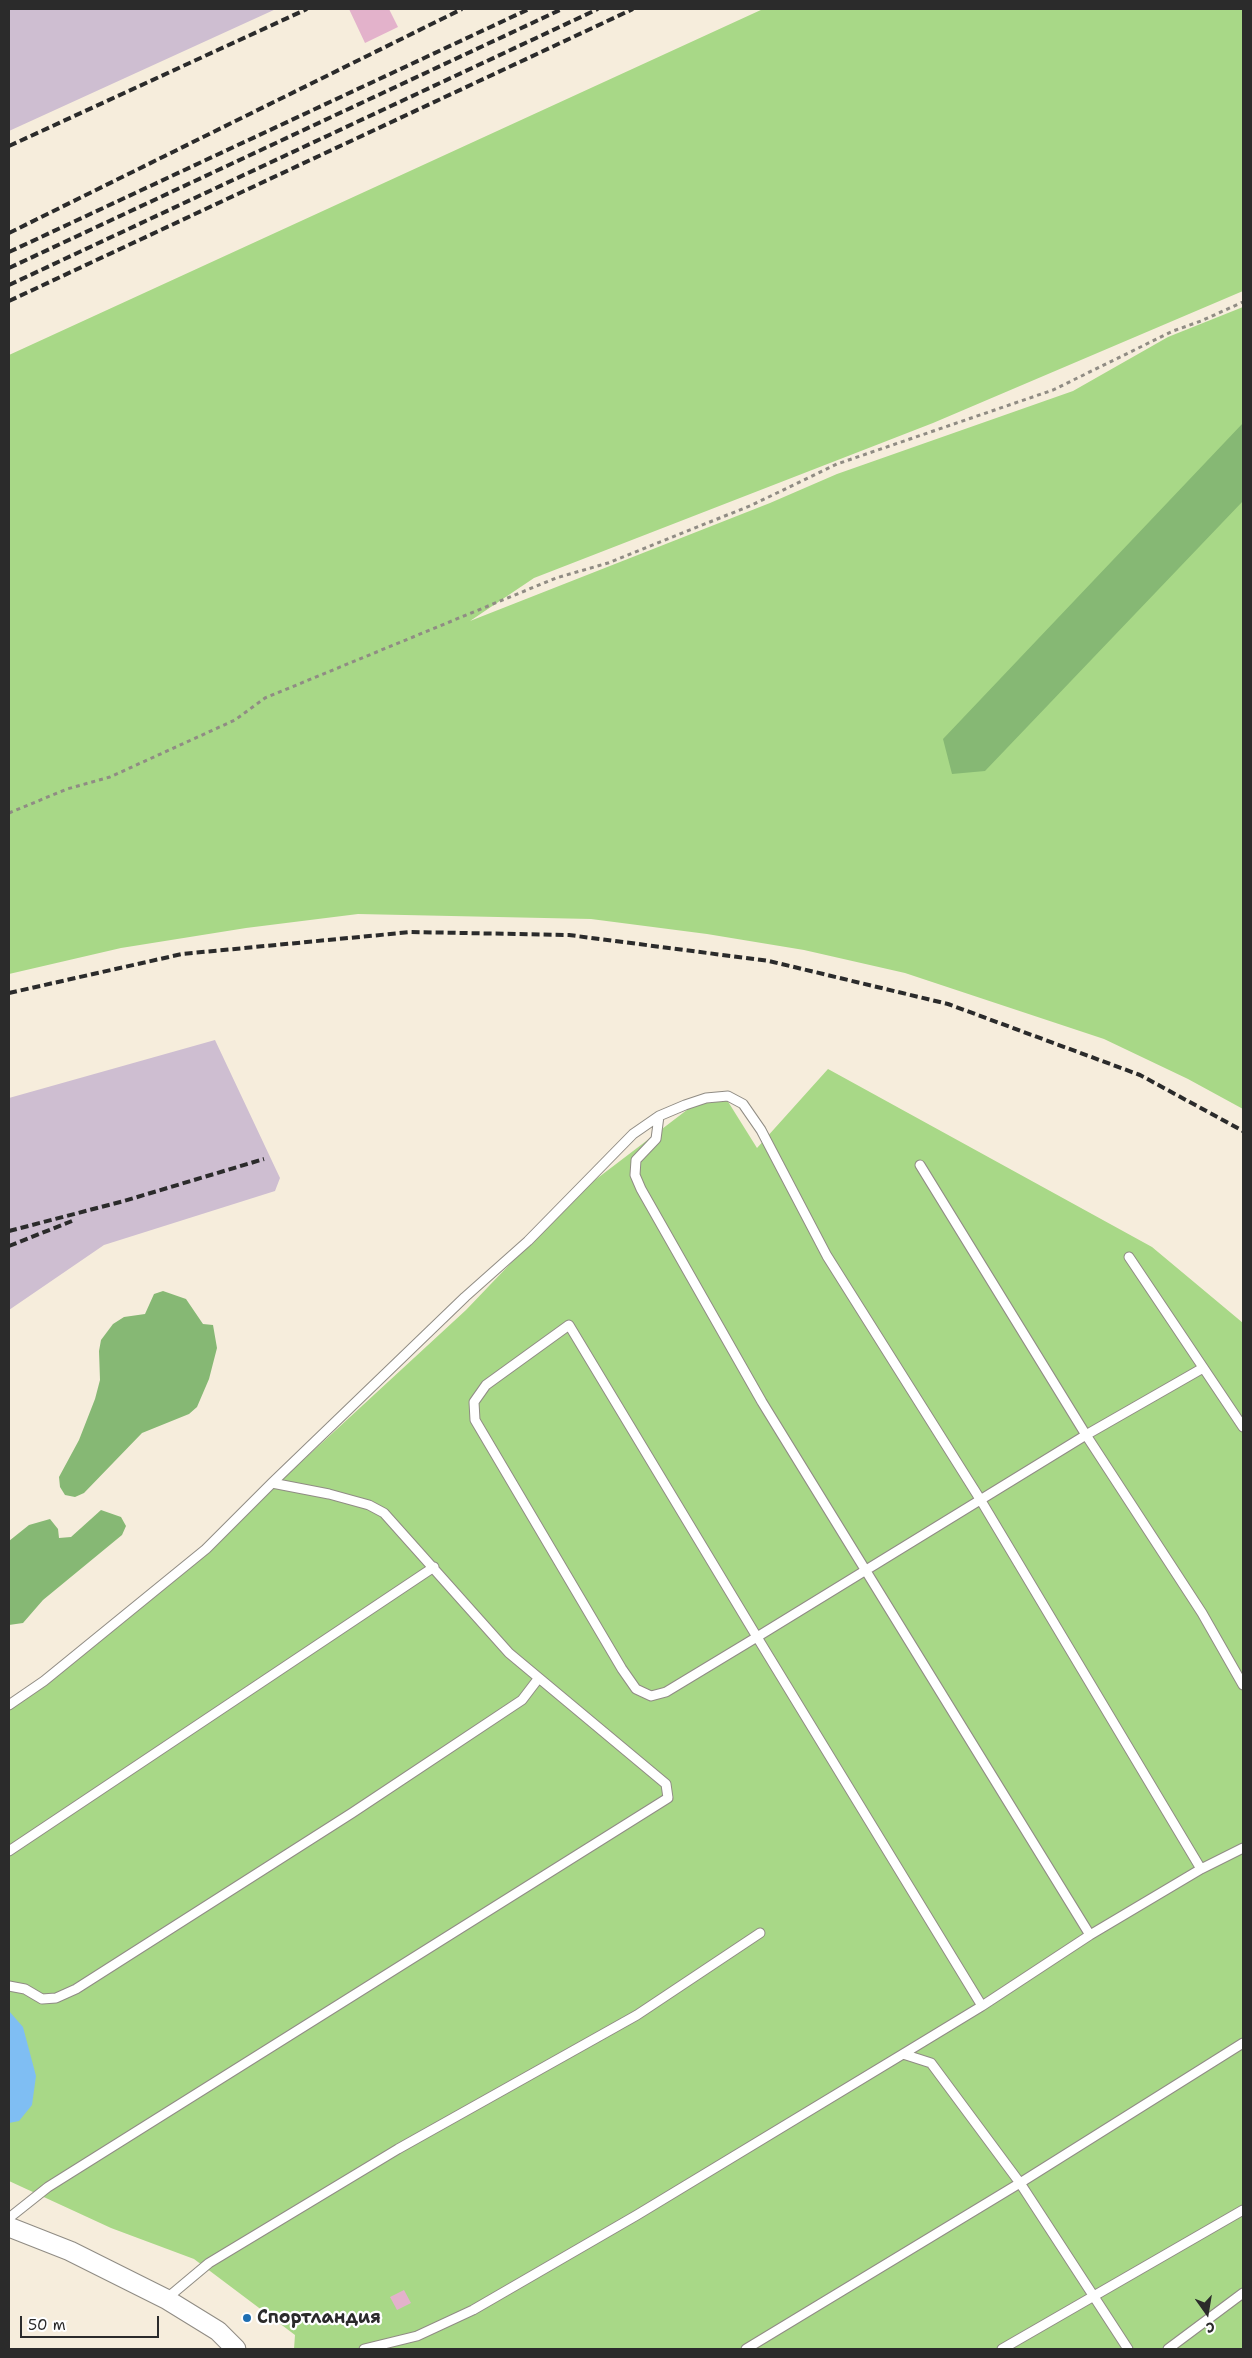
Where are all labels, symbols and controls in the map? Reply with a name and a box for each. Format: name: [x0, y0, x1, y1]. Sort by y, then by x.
north arrow: [1182, 2288, 1232, 2338]
scale bar: [22, 2306, 161, 2338]
place label: Спортландия: [257, 2307, 381, 2329]
marker: Спортландия: [241, 2312, 253, 2324]
text: 50 m: [28, 2315, 66, 2335]
text: С: [1204, 2318, 1217, 2337]

